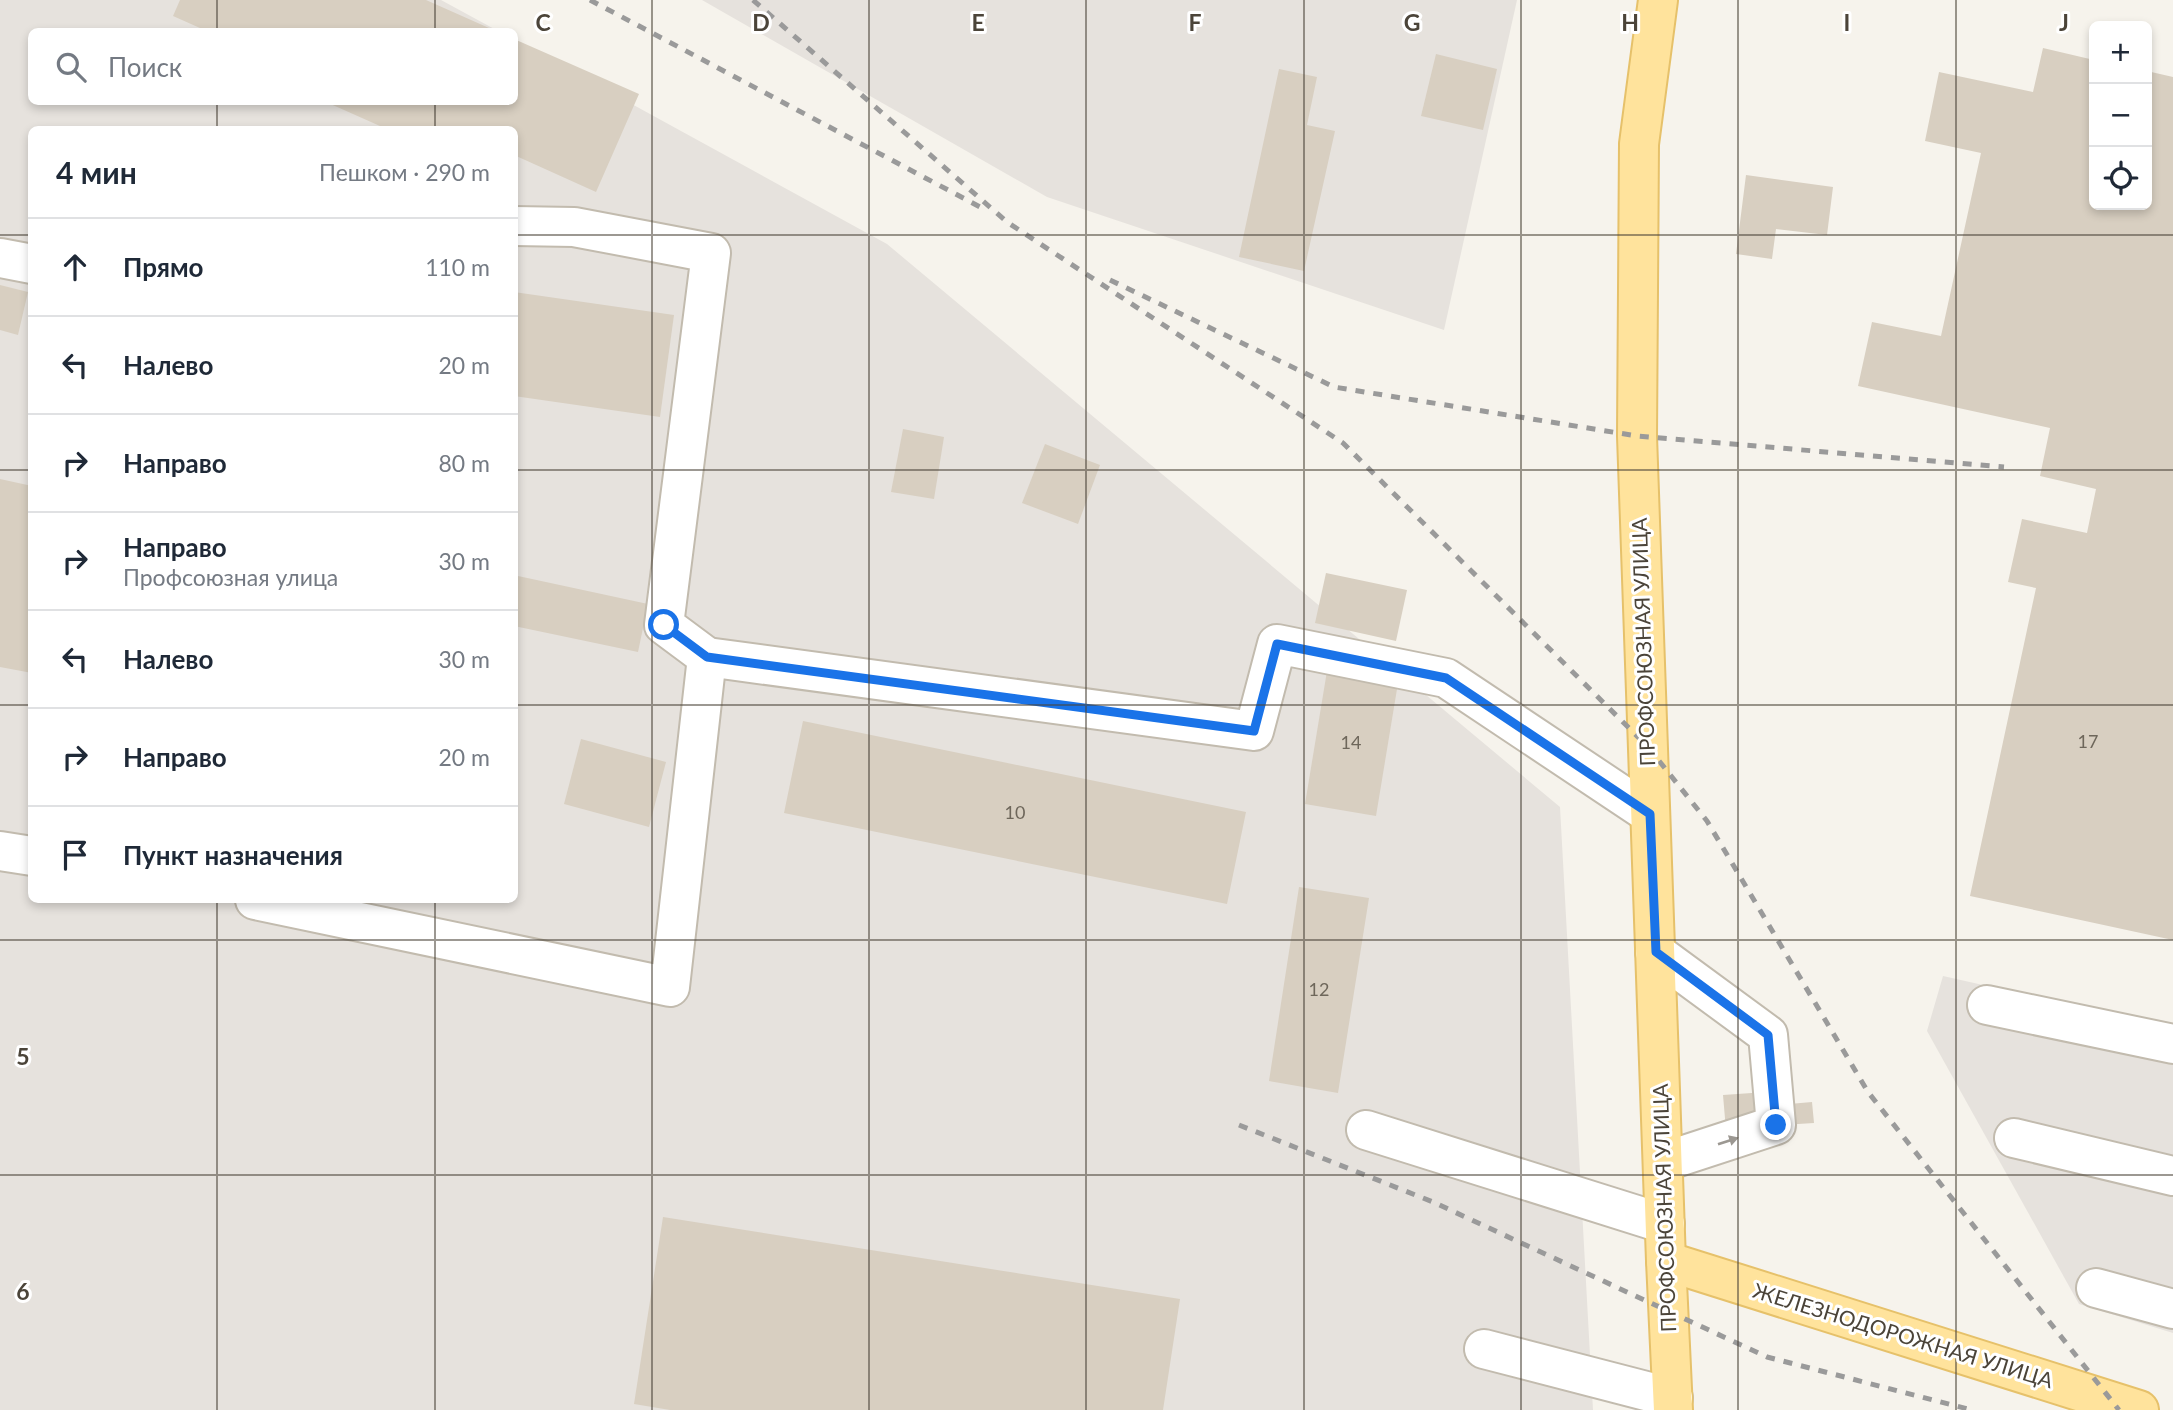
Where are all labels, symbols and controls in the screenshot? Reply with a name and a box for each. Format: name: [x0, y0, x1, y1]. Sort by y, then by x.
text: C: [535, 8, 551, 36]
text: D: [752, 8, 770, 36]
text: E: [971, 8, 985, 36]
text: F: [1188, 8, 1202, 36]
text: G: [1404, 8, 1420, 36]
text: H: [1621, 8, 1639, 36]
text: I: [1844, 8, 1850, 36]
text: J: [2059, 8, 2069, 36]
map controls: [2089, 21, 2152, 210]
button: +: [2089, 21, 2152, 84]
search box: [28, 28, 518, 105]
icon: search: [52, 48, 90, 86]
text: Поиск: [108, 51, 182, 83]
button: −: [2089, 84, 2152, 147]
button: locate: [2089, 147, 2152, 210]
text: 4 мин: [56, 154, 137, 190]
text: Пешком · 290 m: [319, 158, 490, 186]
icon: ahead: [56, 248, 94, 286]
text: Прямо: [123, 251, 204, 283]
text: 110 m: [425, 253, 490, 281]
icon: left: [56, 346, 94, 384]
text: Налево: [123, 349, 213, 381]
text: 20 m: [439, 351, 490, 379]
icon: right: [56, 444, 94, 482]
text: Направо: [123, 447, 227, 479]
text: 80 m: [439, 449, 490, 477]
street label: ПРОФСОЮЗНАЯ УЛИЦА: [1626, 516, 1659, 767]
text: Направо: [123, 531, 227, 563]
icon: right: [56, 542, 94, 580]
text: 30 m: [439, 547, 490, 575]
text: Профсоюзная улица: [123, 563, 338, 591]
route start: [648, 609, 679, 640]
icon: left: [56, 640, 94, 678]
text: Налево: [123, 643, 213, 675]
text: 30 m: [439, 645, 490, 673]
house number: 17: [2078, 730, 2098, 752]
house number: 14: [1341, 731, 1361, 753]
icon: right: [56, 738, 94, 776]
text: Направо: [123, 741, 227, 773]
text: 20 m: [439, 743, 490, 771]
house number: 10: [1005, 801, 1025, 823]
icon: arrive: [56, 836, 94, 874]
text: Пункт назначения: [123, 839, 343, 871]
house number: 12: [1309, 978, 1329, 1000]
text: 5: [16, 1042, 30, 1070]
street label: ПРОФСОЮЗНАЯ УЛИЦА: [1647, 1082, 1680, 1333]
route end: [1760, 1109, 1791, 1140]
one-way arrow: [1717, 1135, 1738, 1146]
text: 6: [16, 1277, 30, 1305]
street label: ЖЕЛЕЗНОДОРОЖНАЯ УЛИЦА: [1750, 1277, 2057, 1392]

